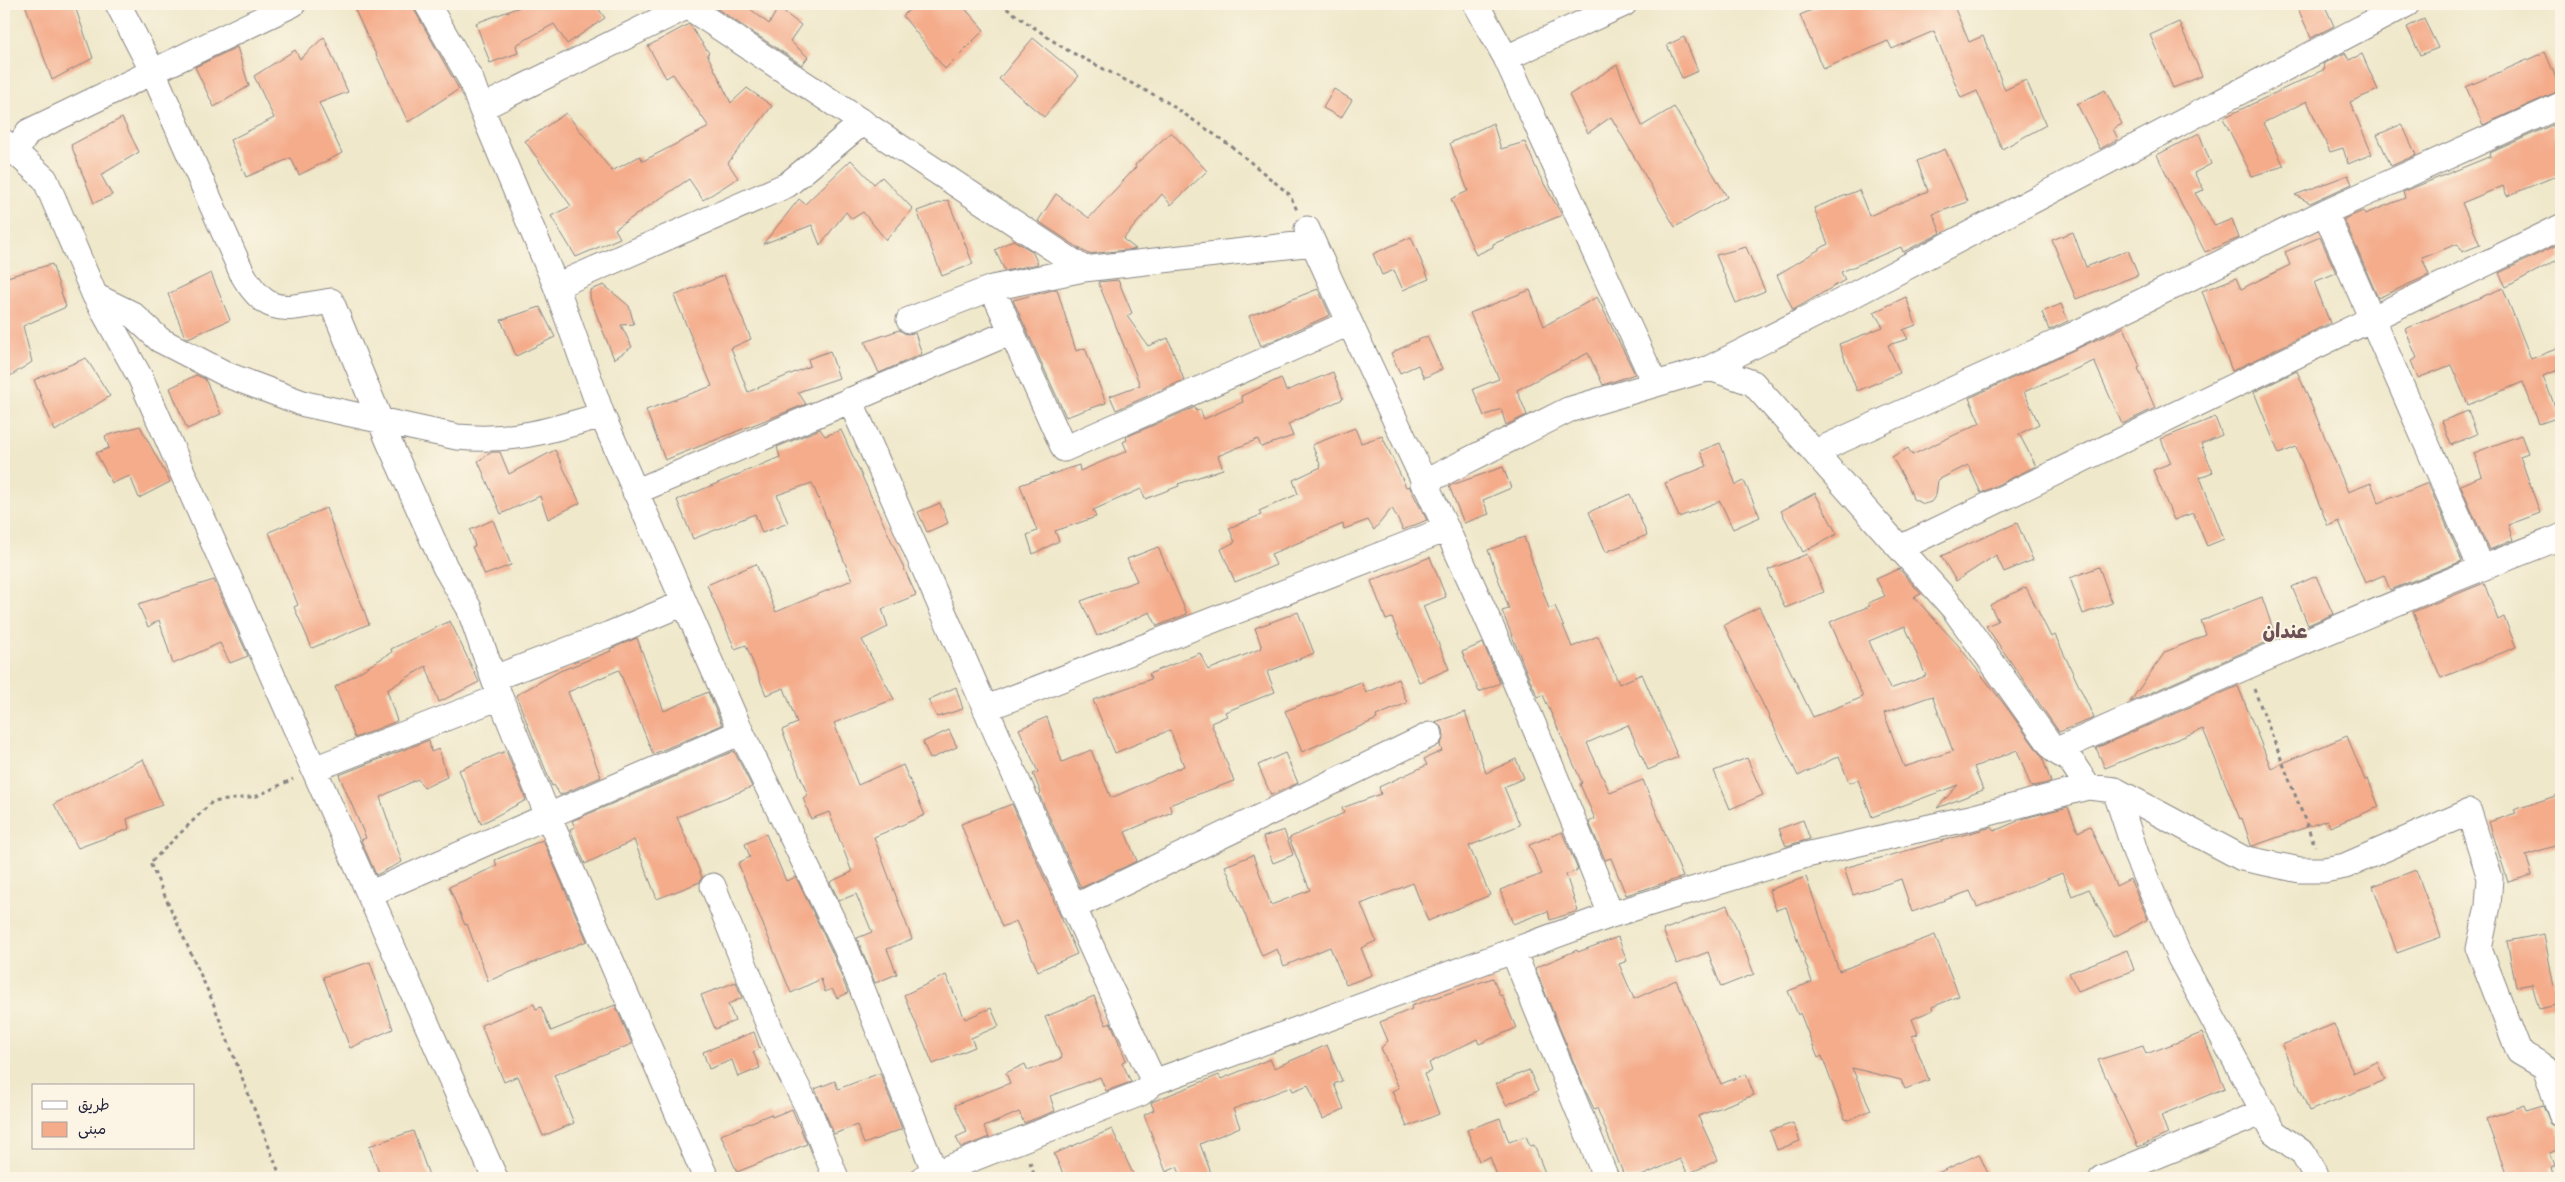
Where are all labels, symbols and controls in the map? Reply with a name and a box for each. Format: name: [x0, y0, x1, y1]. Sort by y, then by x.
district label: عندان: [2262, 620, 2308, 644]
legend: [32, 1084, 195, 1150]
text: طريق: [78, 1096, 110, 1115]
text: مبنى: [78, 1120, 106, 1139]

